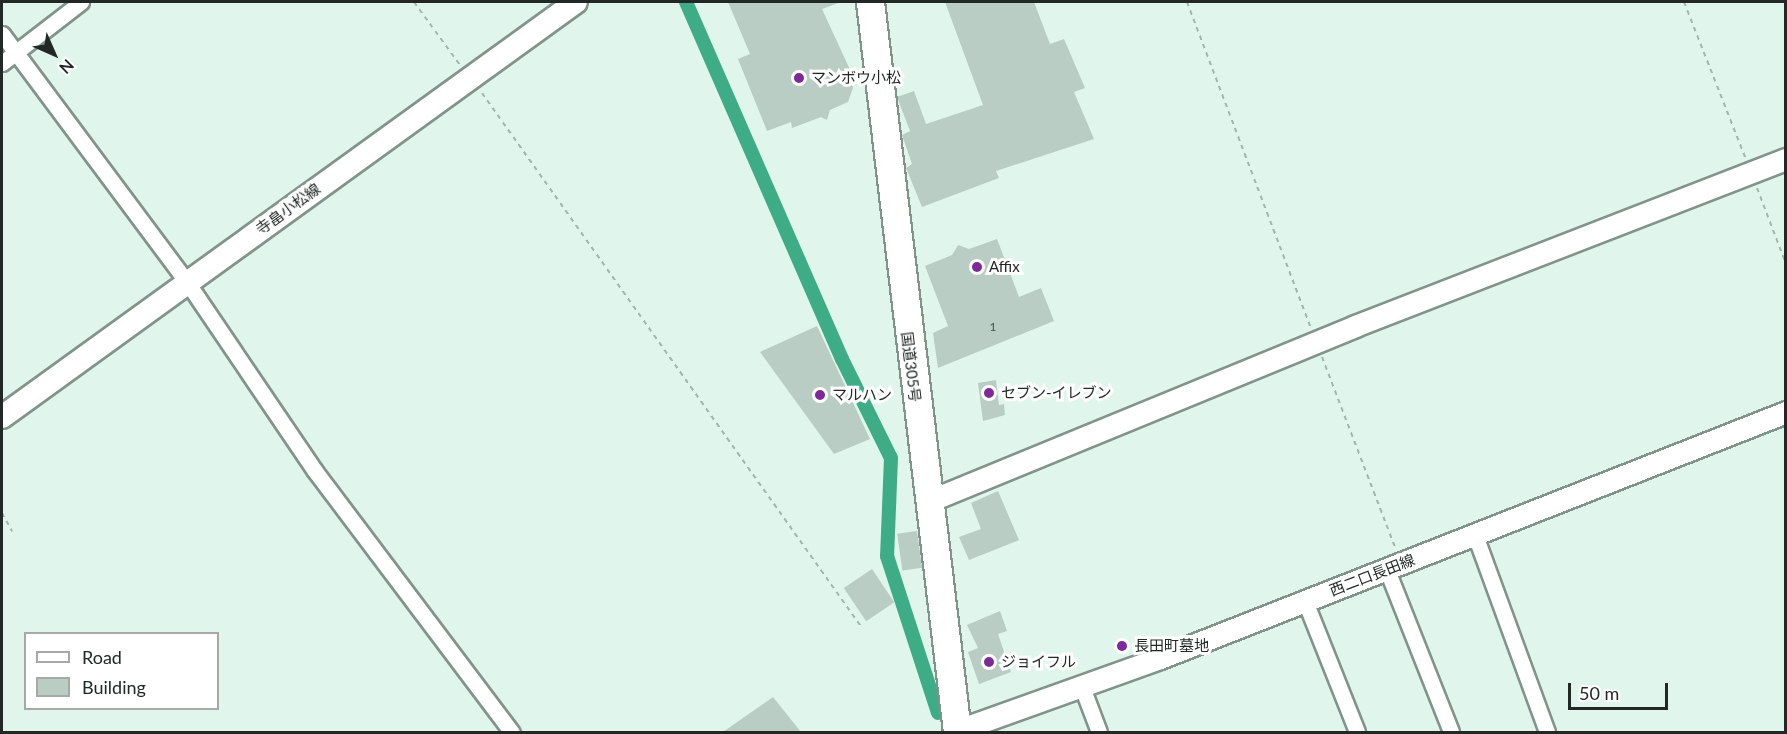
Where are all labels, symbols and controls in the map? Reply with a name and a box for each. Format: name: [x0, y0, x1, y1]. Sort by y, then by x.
north arrow: [24, 24, 84, 84]
text: N: [56, 56, 78, 78]
place label: マンボウ小松: [811, 69, 901, 87]
marker: マンボウ小松: [792, 71, 806, 85]
street label: 寺畠小松線: [252, 180, 324, 238]
place label: Affix: [989, 258, 1020, 276]
marker: Affix: [970, 260, 984, 274]
house number: 1: [990, 320, 996, 334]
street label: 国道305号: [898, 331, 924, 403]
place label: セブン-イレブン: [1001, 384, 1112, 402]
place label: マルハン: [832, 386, 892, 404]
marker: セブン-イレブン: [982, 386, 996, 400]
marker: マルハン: [813, 388, 827, 402]
street label: 西二口長田線: [1327, 550, 1417, 600]
legend: [24, 632, 219, 710]
place label: 長田町墓地: [1134, 637, 1209, 655]
marker: 長田町墓地: [1115, 639, 1129, 653]
text: Road: [82, 646, 122, 668]
place label: ジョイフル: [1001, 653, 1076, 671]
marker: ジョイフル: [982, 655, 996, 669]
scale bar: [1571, 671, 1672, 709]
text: Building: [82, 676, 146, 698]
text: 50 m: [1579, 682, 1619, 704]

